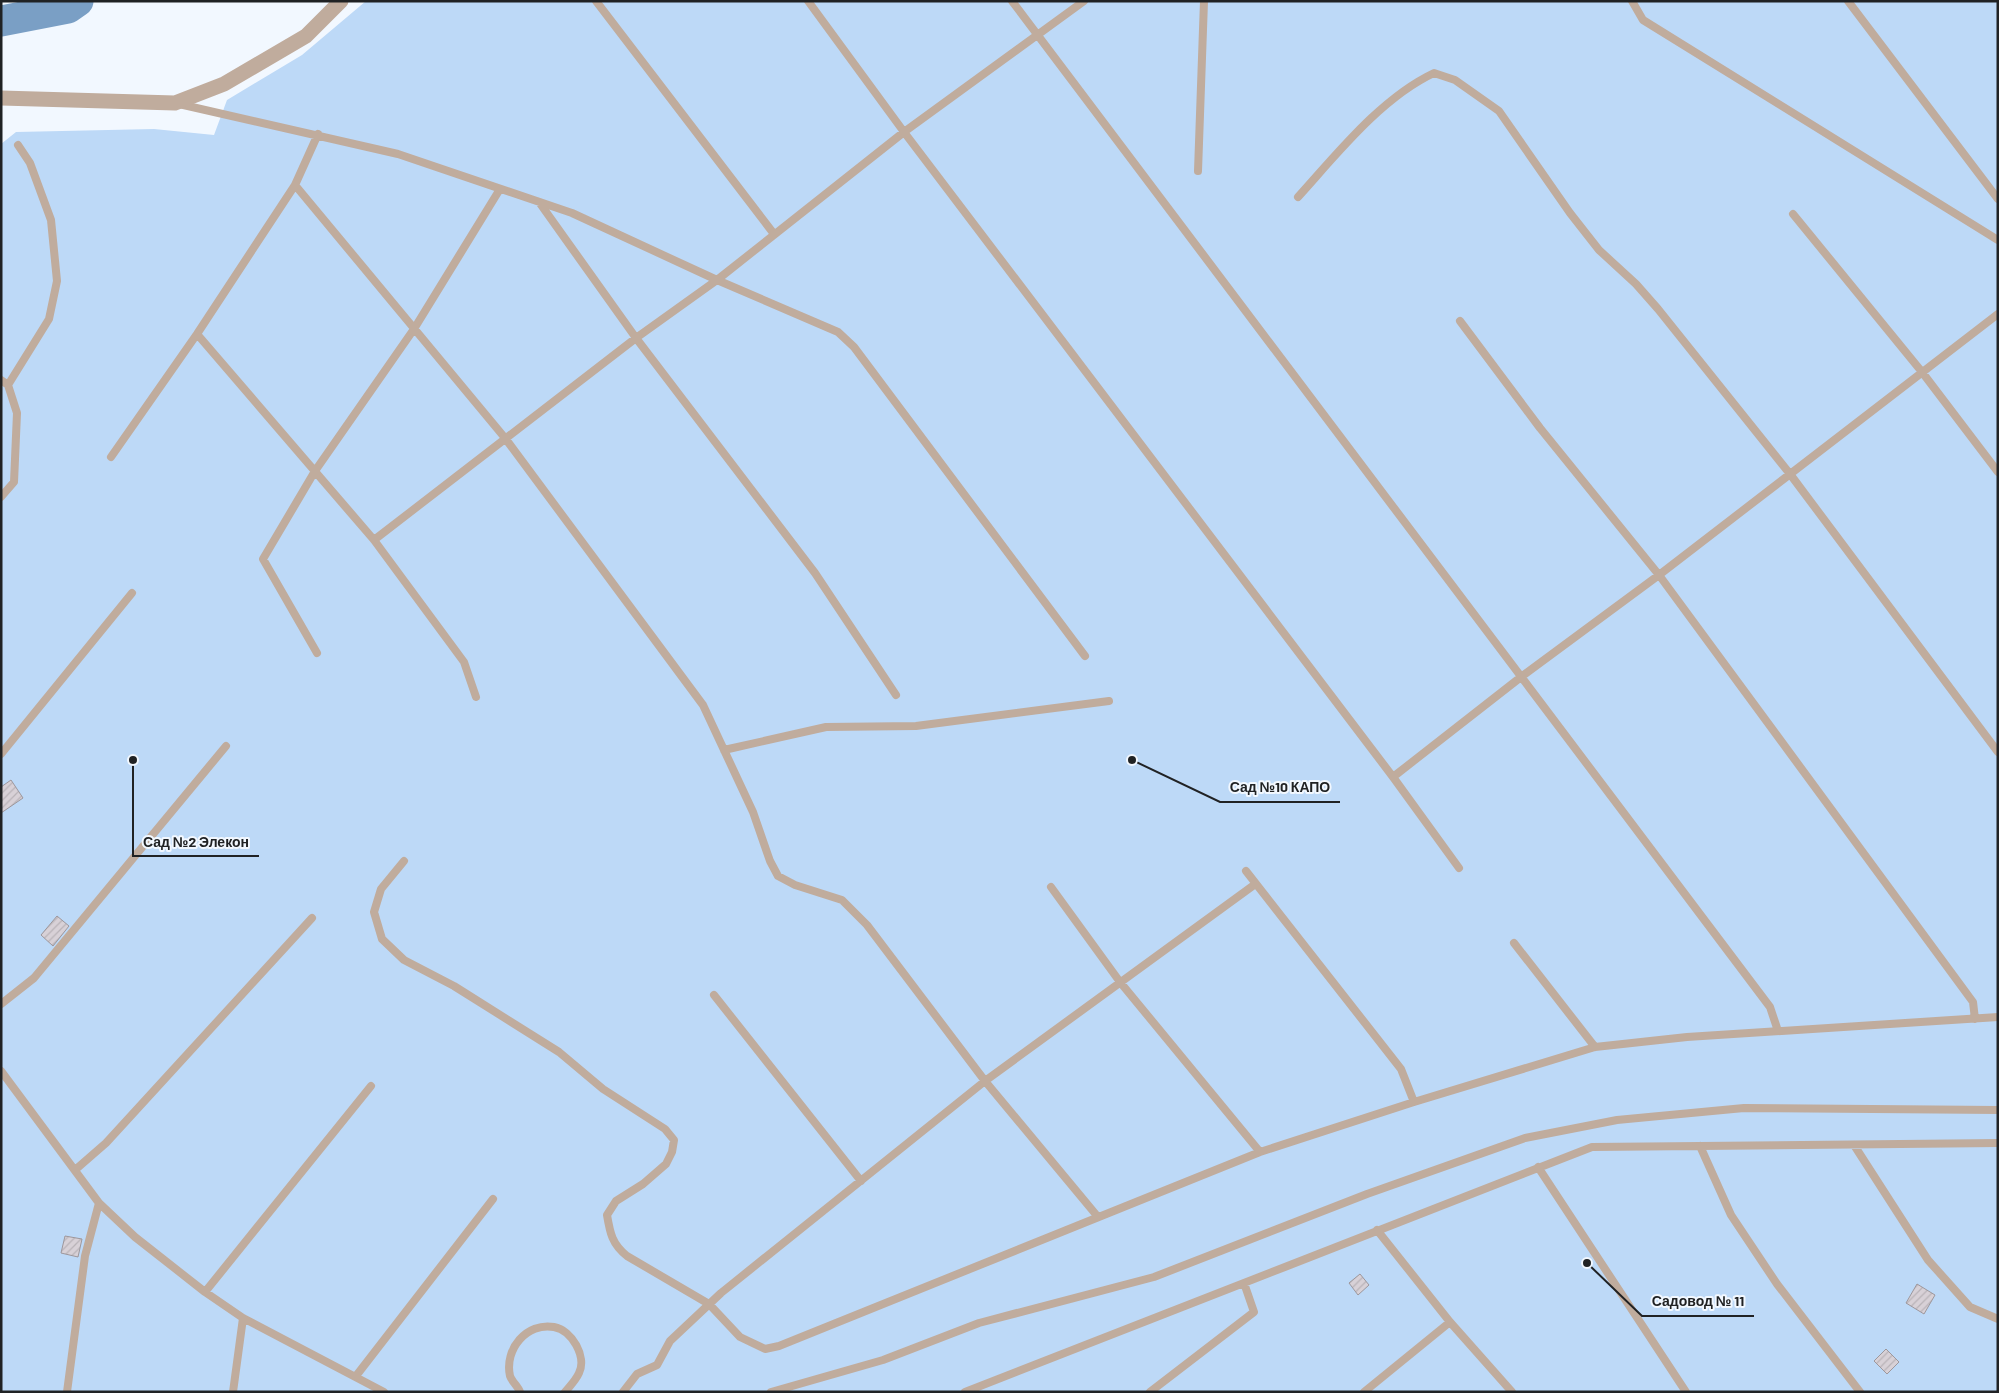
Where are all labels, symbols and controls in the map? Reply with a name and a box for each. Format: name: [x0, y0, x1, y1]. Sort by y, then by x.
callout: Сад №10 КАПО: [1220, 773, 1340, 802]
text: Сад №10 КАПО: [1230, 778, 1330, 795]
callout: Сад №2 Элекон: [133, 827, 259, 856]
text: Сад №2 Элекон: [143, 833, 249, 850]
callout: Садовод № 11: [1642, 1287, 1754, 1316]
text: Садовод № 11: [1652, 1292, 1744, 1309]

